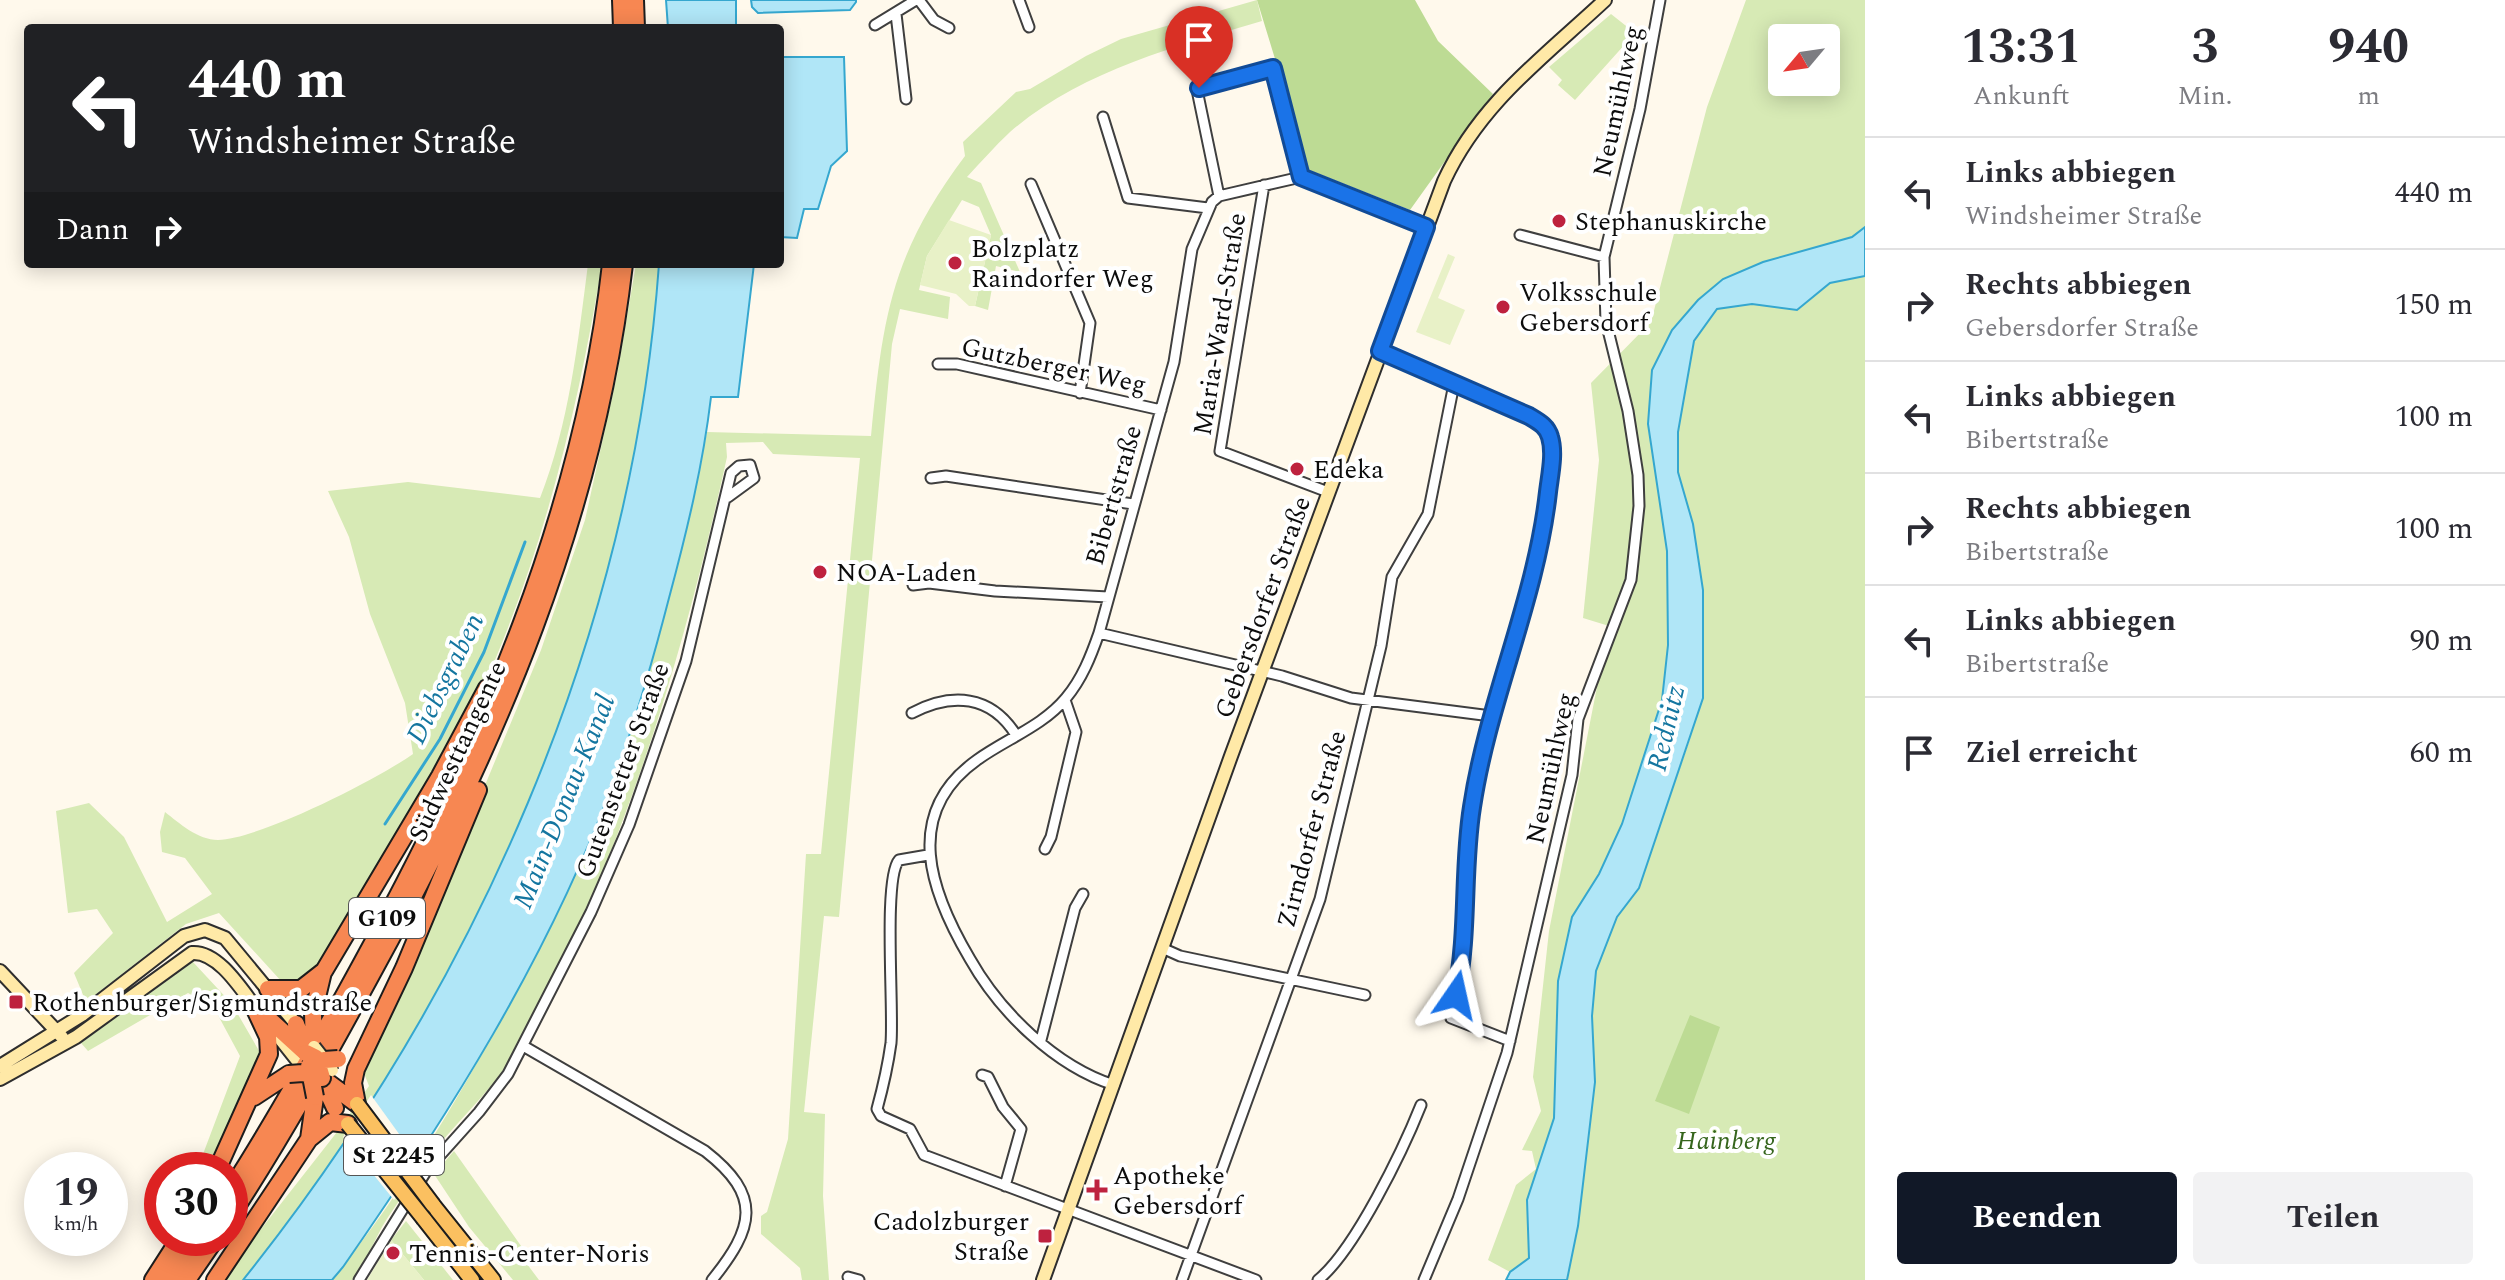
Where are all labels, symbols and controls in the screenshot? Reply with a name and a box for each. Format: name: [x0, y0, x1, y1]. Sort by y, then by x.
pin: [1165, 6, 1233, 88]
text: 13:31: [1961, 11, 2082, 84]
text: 3: [2191, 11, 2218, 84]
text: 940: [2328, 11, 2409, 84]
icon: arrive: [1177, 18, 1221, 62]
street label: Neumühlweg: [1582, 22, 1654, 181]
north arrow: [1768, 24, 1840, 96]
map controls: [1768, 24, 1840, 96]
text: 440 m: [188, 38, 347, 123]
icon: left: [56, 56, 160, 160]
text: Ankunft: [1973, 76, 2070, 116]
text: Min.: [2178, 76, 2232, 116]
text: m: [2357, 76, 2380, 116]
text: Windsheimer Straße: [188, 115, 516, 170]
text: Links abbiegen: [1965, 150, 2176, 196]
text: 440 m: [2395, 170, 2473, 216]
icon: left: [1897, 171, 1941, 215]
text: Windsheimer Straße: [1965, 196, 2202, 236]
place label: Stephanuskirche: [1575, 202, 1767, 242]
text: Dann: [56, 207, 129, 253]
icon: right: [145, 208, 189, 252]
street label: Maria-Ward-Straße: [1183, 210, 1257, 438]
marker: Stephanuskirche: [1550, 212, 1568, 230]
place label: Bolzplatz Raindorfer Weg: [971, 229, 1154, 299]
marker: Bolzplatz Raindorfer Weg: [946, 254, 964, 272]
text: Rechts abbiegen: [1965, 262, 2192, 308]
place label: Volksschule Gebersdorf: [1519, 273, 1657, 343]
text: 150 m: [2395, 282, 2473, 328]
icon: right: [1897, 283, 1941, 327]
marker: Volksschule Gebersdorf: [1494, 298, 1512, 316]
text: Gebersdorfer Straße: [1965, 308, 2199, 348]
street label: Gutzberger Weg: [957, 327, 1150, 405]
text: Links abbiegen: [1965, 374, 2176, 420]
text: 100 m: [2395, 394, 2473, 440]
icon: left: [1897, 395, 1941, 439]
text: Bibertstraße: [1965, 420, 2109, 460]
street label: Bibertstraße: [1075, 421, 1153, 570]
place label: Edeka: [1313, 450, 1384, 490]
marker: Edeka: [1288, 460, 1306, 478]
text: Rechts abbiegen: [1965, 486, 2192, 532]
street label: Gebersdorfer Straße: [1204, 491, 1322, 724]
text: 100 m: [2395, 506, 2473, 552]
icon: right: [1897, 507, 1941, 551]
text: Bibertstraße: [1965, 532, 2109, 572]
place label: NOA-Laden: [836, 553, 977, 593]
marker: NOA-Laden: [811, 563, 829, 581]
text: Links abbiegen: [1965, 598, 2176, 644]
water label: Diebsgraben: [395, 606, 496, 751]
text: 90 m: [2410, 618, 2473, 664]
icon: left: [1897, 619, 1941, 663]
text: Bibertstraße: [1965, 644, 2109, 684]
street label: Südwesttangente: [398, 654, 517, 849]
street label: Gutenstetter Straße: [565, 657, 681, 884]
water label: Rednitz: [1636, 681, 1697, 775]
water label: Main-Donau-Kanal: [502, 688, 627, 915]
street label: Neumühlweg: [1515, 689, 1587, 848]
street label: Zirndorfer Straße: [1266, 726, 1358, 932]
text: Ziel erreicht: [1965, 730, 2138, 776]
text: 60 m: [2410, 730, 2473, 776]
icon: arrive: [1897, 731, 1941, 775]
road number: G109: [349, 898, 425, 938]
position arrow: [1414, 953, 1498, 1037]
place label: Rothenburger/Sigmundstraße: [32, 983, 372, 1023]
marker: Rothenburger/Sigmundstraße: [7, 993, 25, 1011]
park label: Hainberg: [1677, 1121, 1777, 1161]
road number: St 2245: [344, 1135, 444, 1175]
speed limit sign: 30: [144, 1152, 248, 1256]
place label: Apotheke Gebersdorf: [1113, 1156, 1245, 1226]
text: 19: [54, 1163, 98, 1224]
button: Beenden: [1897, 1172, 2177, 1264]
button: Teilen: [2193, 1172, 2473, 1264]
marker: Apotheke Gebersdorf: [1088, 1181, 1106, 1199]
place label: Cadolzburger Straße: [873, 1202, 1029, 1272]
text: km/h: [54, 1209, 99, 1239]
marker: Cadolzburger Straße: [1036, 1227, 1054, 1245]
place label: Tennis-Center-Noris: [409, 1234, 650, 1274]
marker: Tennis-Center-Noris: [384, 1244, 402, 1262]

